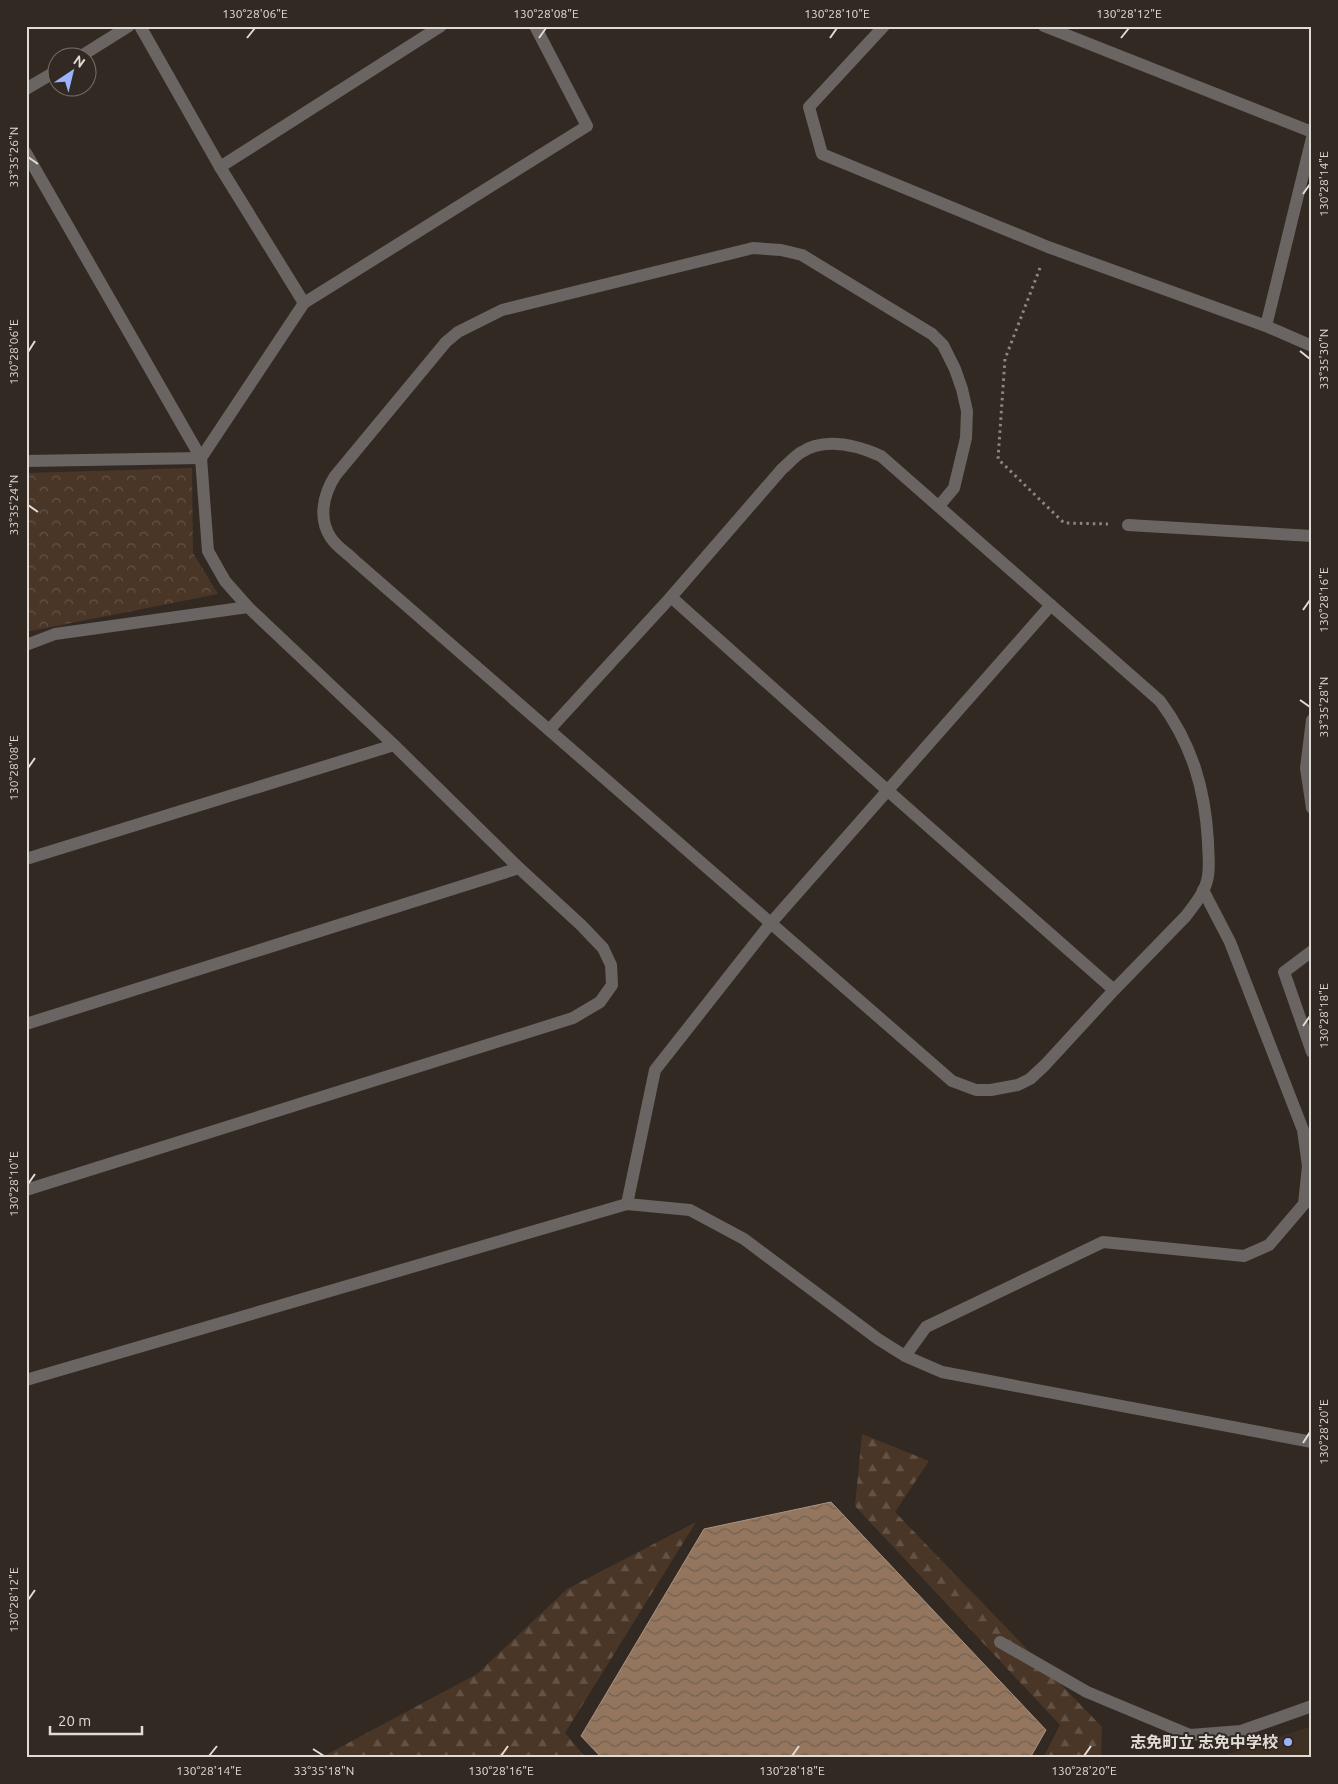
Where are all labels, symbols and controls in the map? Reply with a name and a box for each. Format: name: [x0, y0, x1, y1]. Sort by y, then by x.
text: 130°28'06"E: [222, 7, 288, 20]
text: 130°28'08"E: [513, 7, 579, 20]
text: 130°28'10"E: [804, 7, 870, 20]
text: 130°28'12"E: [1096, 7, 1162, 20]
north arrow: [48, 48, 98, 98]
text: N: [71, 52, 88, 71]
text: 33°35'26"N: [7, 127, 20, 187]
text: 130°28'14"E: [1317, 151, 1330, 217]
text: 130°28'06"E: [7, 319, 20, 385]
text: 33°35'30"N: [1317, 329, 1330, 389]
text: 33°35'24"N: [7, 475, 20, 535]
text: 130°28'16"E: [1317, 567, 1330, 633]
text: 33°35'28"N: [1317, 677, 1330, 737]
text: 130°28'08"E: [7, 735, 20, 801]
text: 130°28'18"E: [1317, 983, 1330, 1049]
text: 130°28'10"E: [7, 1151, 20, 1217]
text: 130°28'20"E: [1317, 1399, 1330, 1465]
text: 130°28'12"E: [7, 1567, 20, 1633]
scale bar: [50, 1704, 142, 1736]
text: 20 m: [58, 1712, 91, 1729]
place label: 志免町立 志免中学校: [1130, 1733, 1278, 1751]
marker: 志免町立 志免中学校: [1282, 1736, 1294, 1748]
text: 130°28'14"E: [176, 1764, 242, 1777]
text: 33°35'18"N: [294, 1764, 354, 1777]
text: 130°28'16"E: [468, 1764, 534, 1777]
text: 130°28'18"E: [759, 1764, 825, 1777]
text: 130°28'20"E: [1051, 1764, 1117, 1777]

